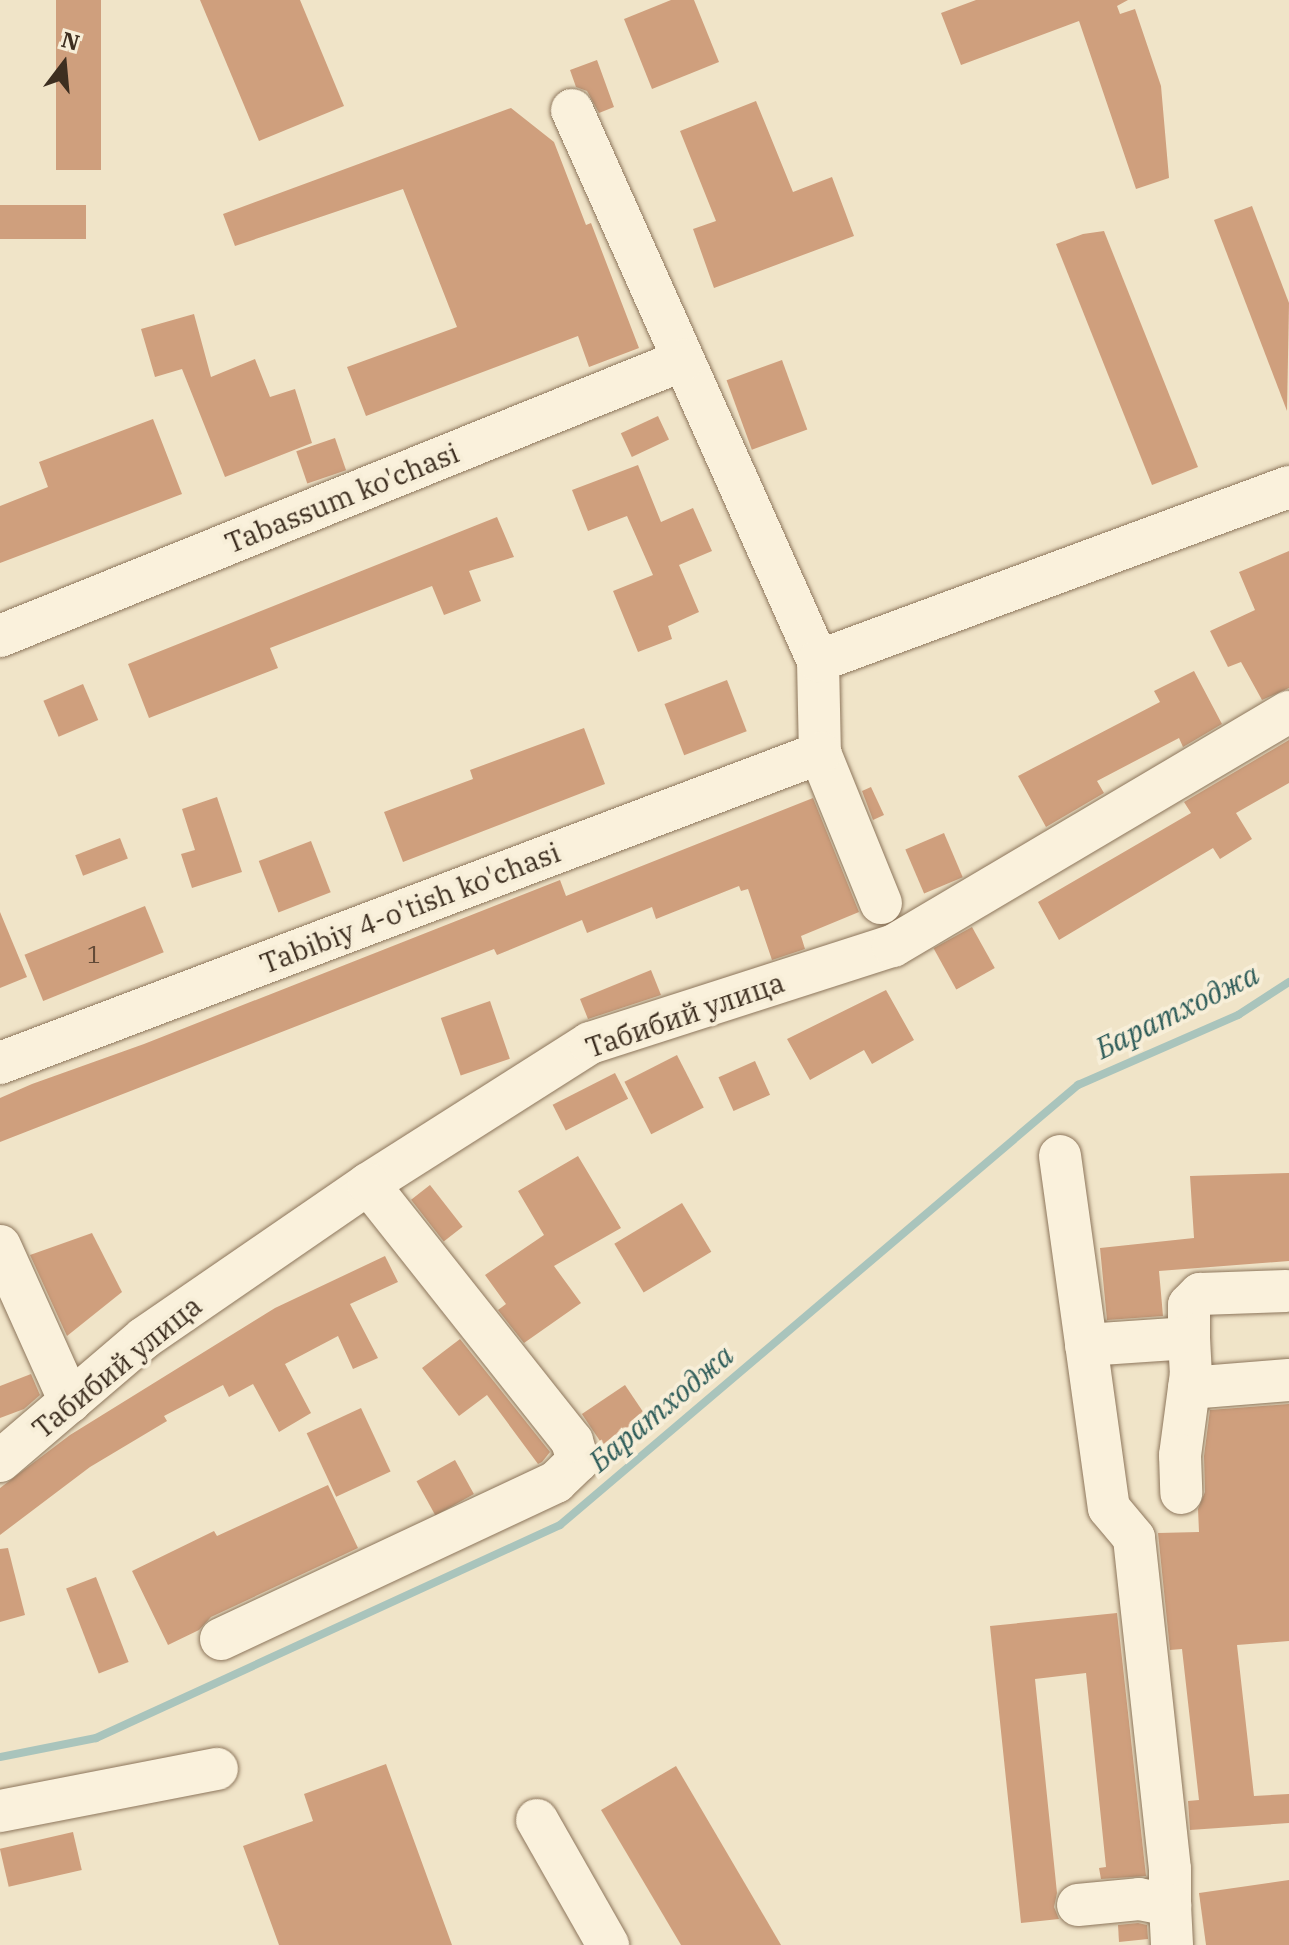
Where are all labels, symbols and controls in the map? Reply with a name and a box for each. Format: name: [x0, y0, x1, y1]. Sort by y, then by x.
north arrow: [24, 24, 104, 104]
text: N: [58, 24, 83, 57]
street label: Tabassum ko'chasi: [220, 436, 464, 560]
street label: Tabibiy 4-o'tish ko'chasi: [255, 835, 565, 981]
house number: 1: [87, 941, 101, 969]
water label: Баратходжа: [1089, 956, 1265, 1066]
street label: Табибий улица: [581, 965, 789, 1065]
street label: Табибий улица: [26, 1289, 208, 1445]
water label: Баратходжа: [581, 1337, 741, 1479]

